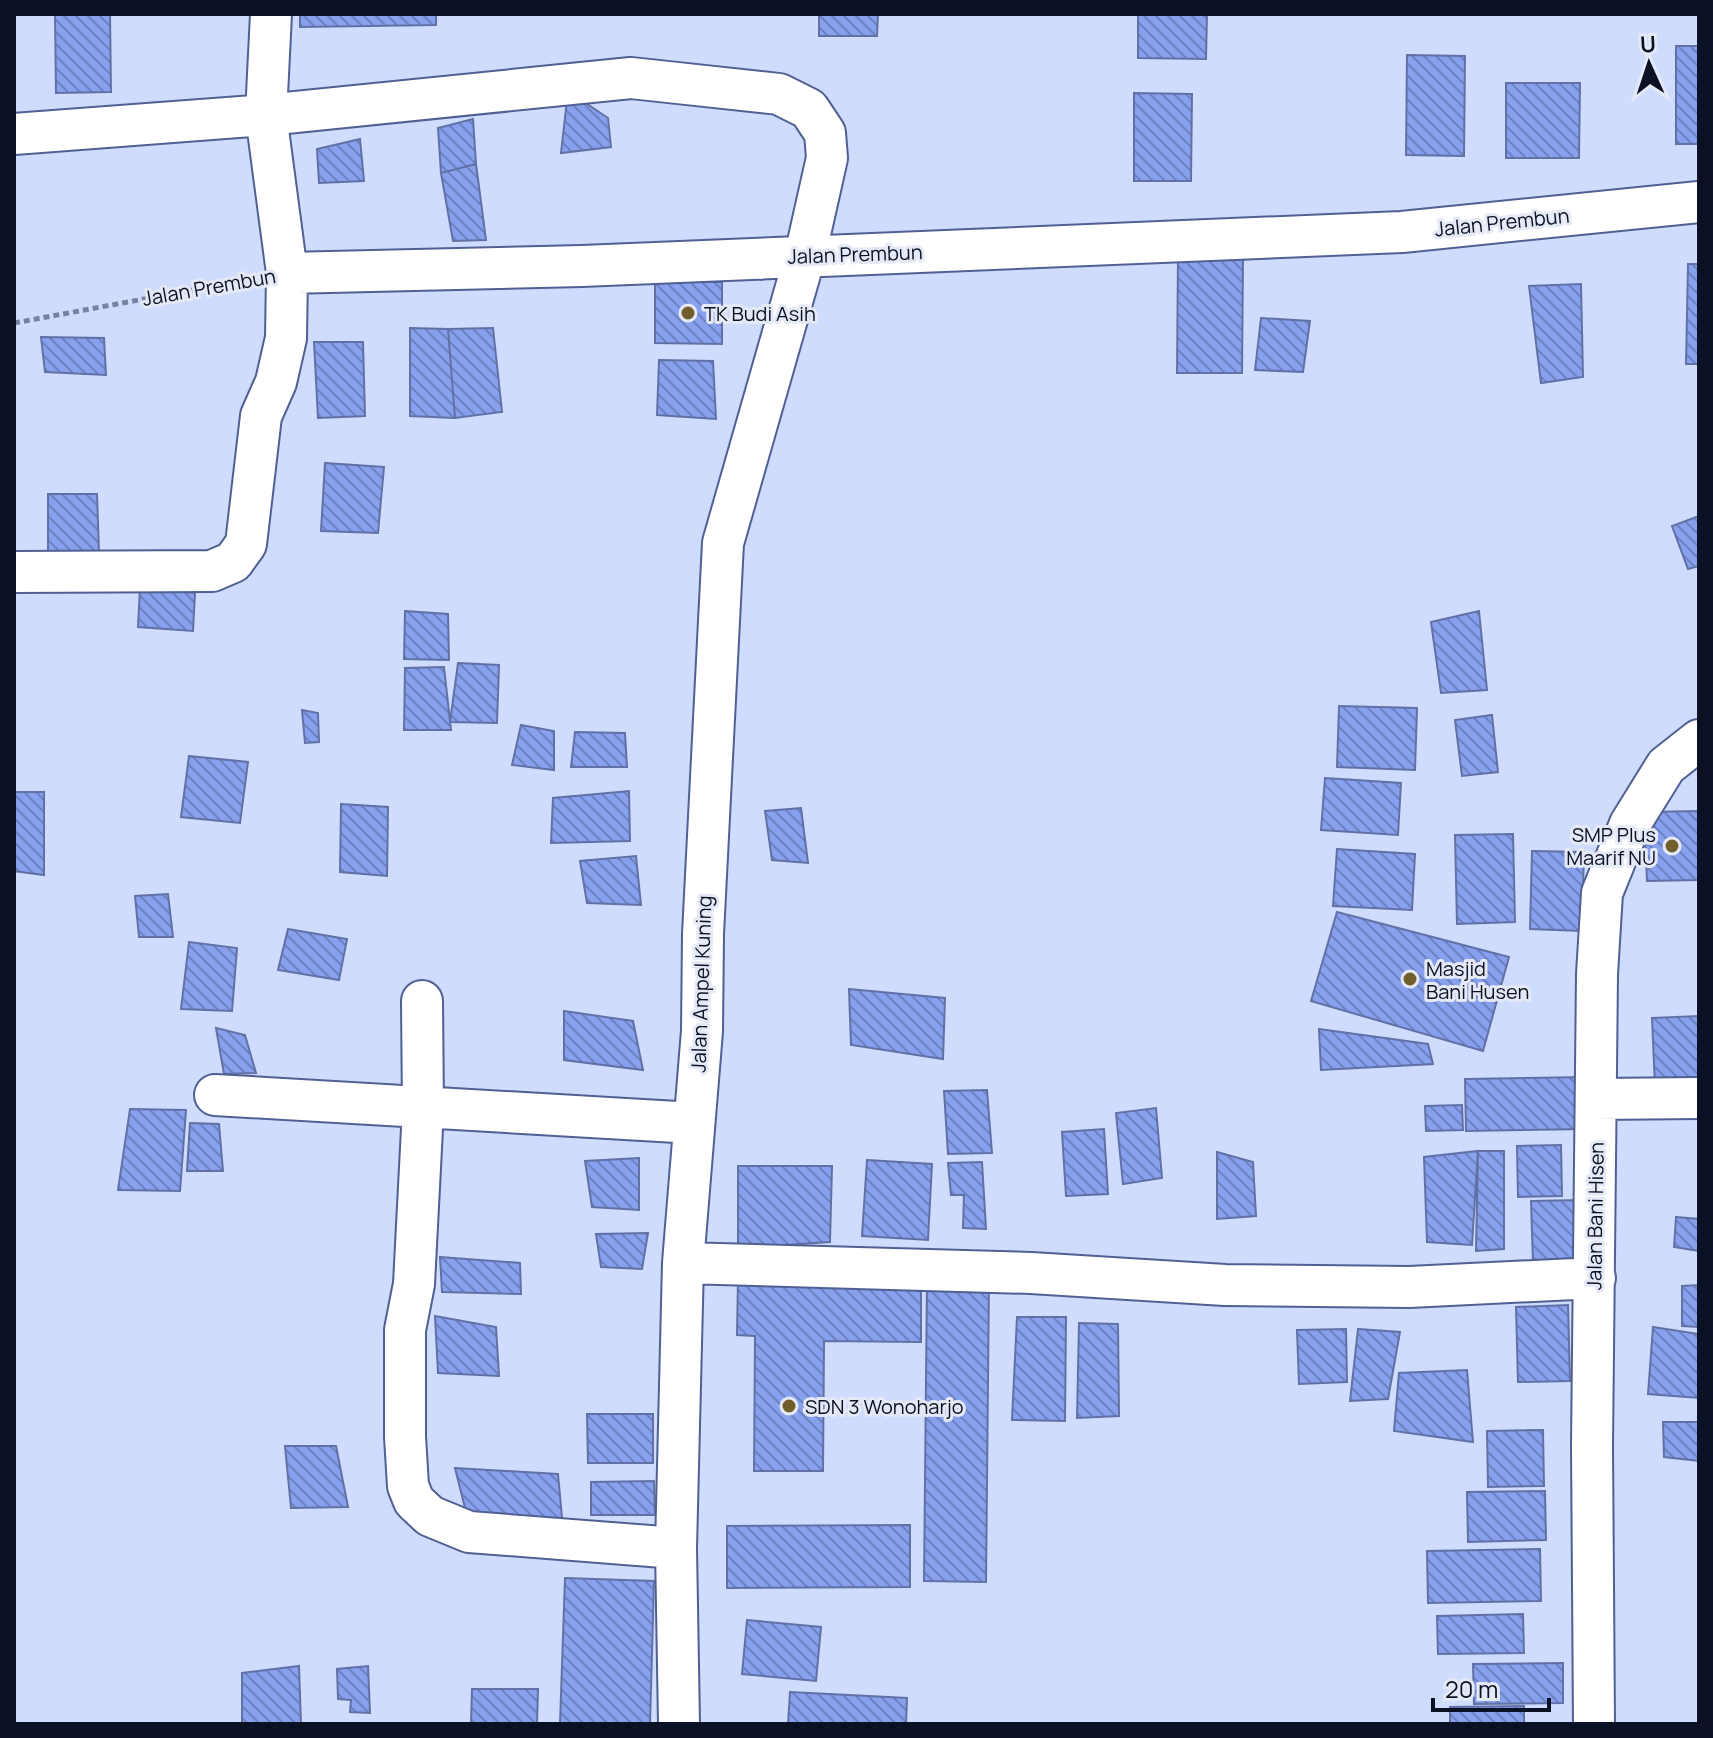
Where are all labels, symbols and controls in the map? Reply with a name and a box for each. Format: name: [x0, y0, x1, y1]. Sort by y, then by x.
north arrow: [1609, 24, 1689, 104]
text: U: [1639, 29, 1657, 59]
street label: Jalan Prembun: [1433, 202, 1571, 242]
street label: Jalan Prembun: [787, 238, 923, 270]
street label: Jalan Prembun: [140, 262, 278, 312]
place label: TK Budi Asih: [704, 300, 816, 327]
marker: TK Budi Asih: [679, 304, 697, 322]
place label: SMP Plus Maarif NU: [1566, 821, 1656, 871]
marker: SMP Plus Maarif NU: [1663, 837, 1681, 855]
street label: Jalan Ampel Kuning: [684, 895, 718, 1073]
place label: Masjid Bani Husen: [1426, 955, 1529, 1005]
marker: Masjid Bani Husen: [1401, 970, 1419, 988]
street label: Jalan Bani Hisen: [1580, 1142, 1610, 1290]
place label: SDN 3 Wonoharjo: [805, 1393, 964, 1420]
marker: SDN 3 Wonoharjo: [780, 1397, 798, 1415]
scale bar: [1433, 1662, 1549, 1712]
text: 20 m: [1445, 1672, 1498, 1705]

